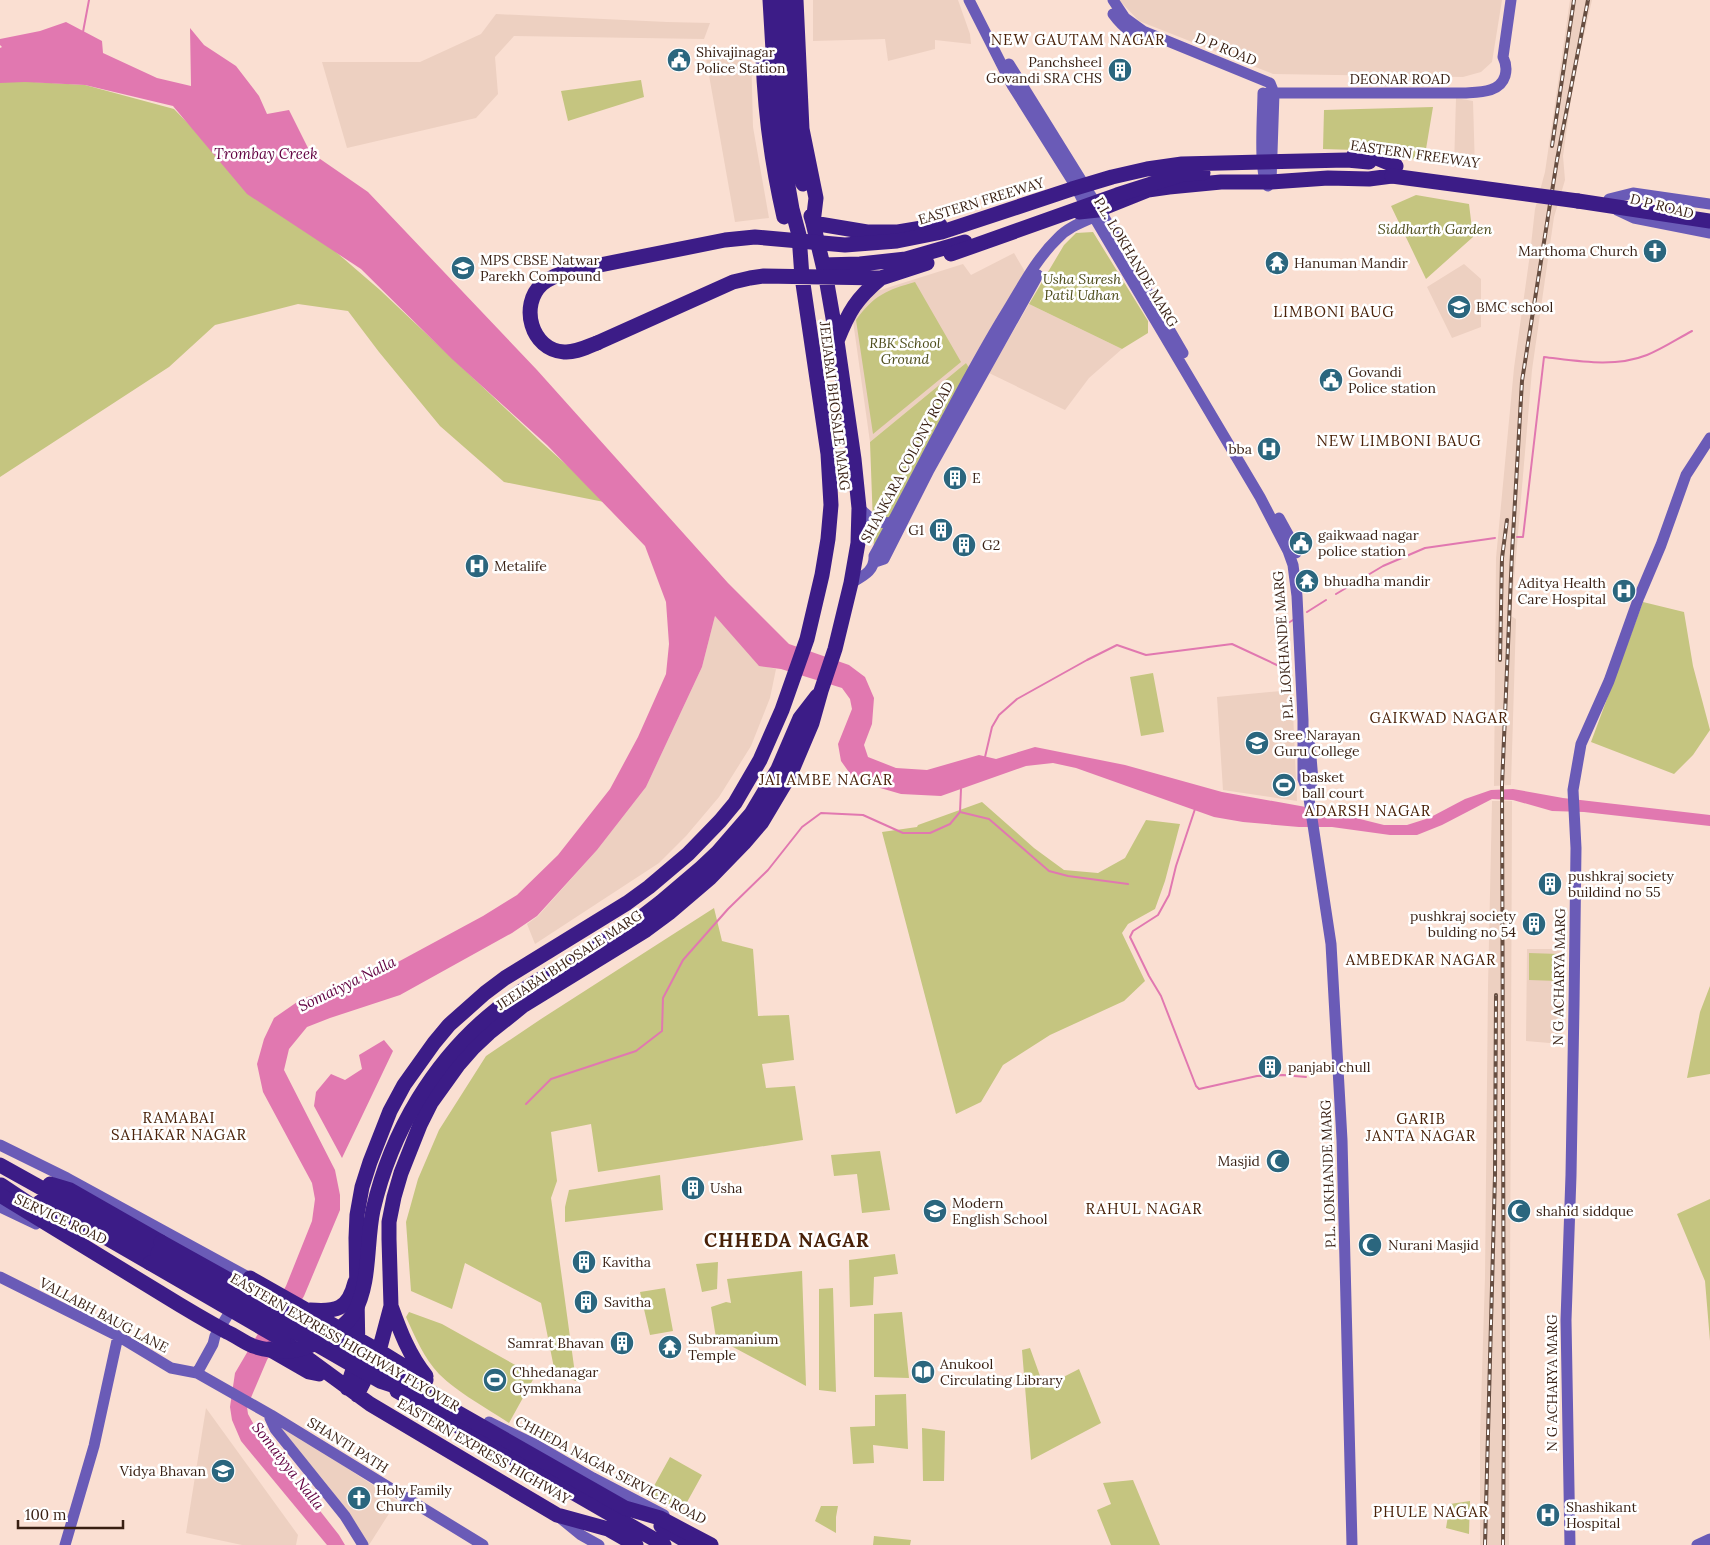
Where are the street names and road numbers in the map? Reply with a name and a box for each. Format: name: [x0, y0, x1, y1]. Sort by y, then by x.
street label: D P ROAD: [1192, 28, 1260, 70]
street label: DEONAR ROAD: [1350, 70, 1450, 88]
street label: EASTERN FREEWAY: [1349, 136, 1482, 172]
street label: EASTERN FREEWAY: [916, 173, 1047, 229]
street label: D P ROAD: [1628, 189, 1696, 223]
street label: P.L. LOKHANDE MARG: [1090, 194, 1182, 331]
street label: JEEJABAI BHOSALE MARG: [816, 319, 854, 492]
street label: SHANKARA COLONY ROAD: [857, 378, 957, 546]
street label: P.L. LOKHANDE MARG: [1269, 570, 1297, 720]
street label: JEEJABAI BHOSALE MARG: [492, 906, 646, 1014]
street label: N G ACHARYA MARG: [1549, 908, 1569, 1046]
street label: P.L. LOKHANDE MARG: [1316, 1099, 1340, 1248]
street label: SERVICE ROAD: [12, 1190, 110, 1248]
street label: EASTERN EXPRESS HIGHWAY FLYOVER: [227, 1269, 463, 1415]
street label: VALLABH BAUG LANE: [35, 1273, 172, 1357]
street label: N G ACHARYA MARG: [1543, 1314, 1561, 1452]
street label: EASTERN EXPRESS HIGHWAY: [394, 1394, 575, 1509]
street label: CHHEDA NAGAR SERVICE ROAD: [512, 1412, 710, 1528]
street label: SHANTI PATH: [304, 1413, 392, 1477]

